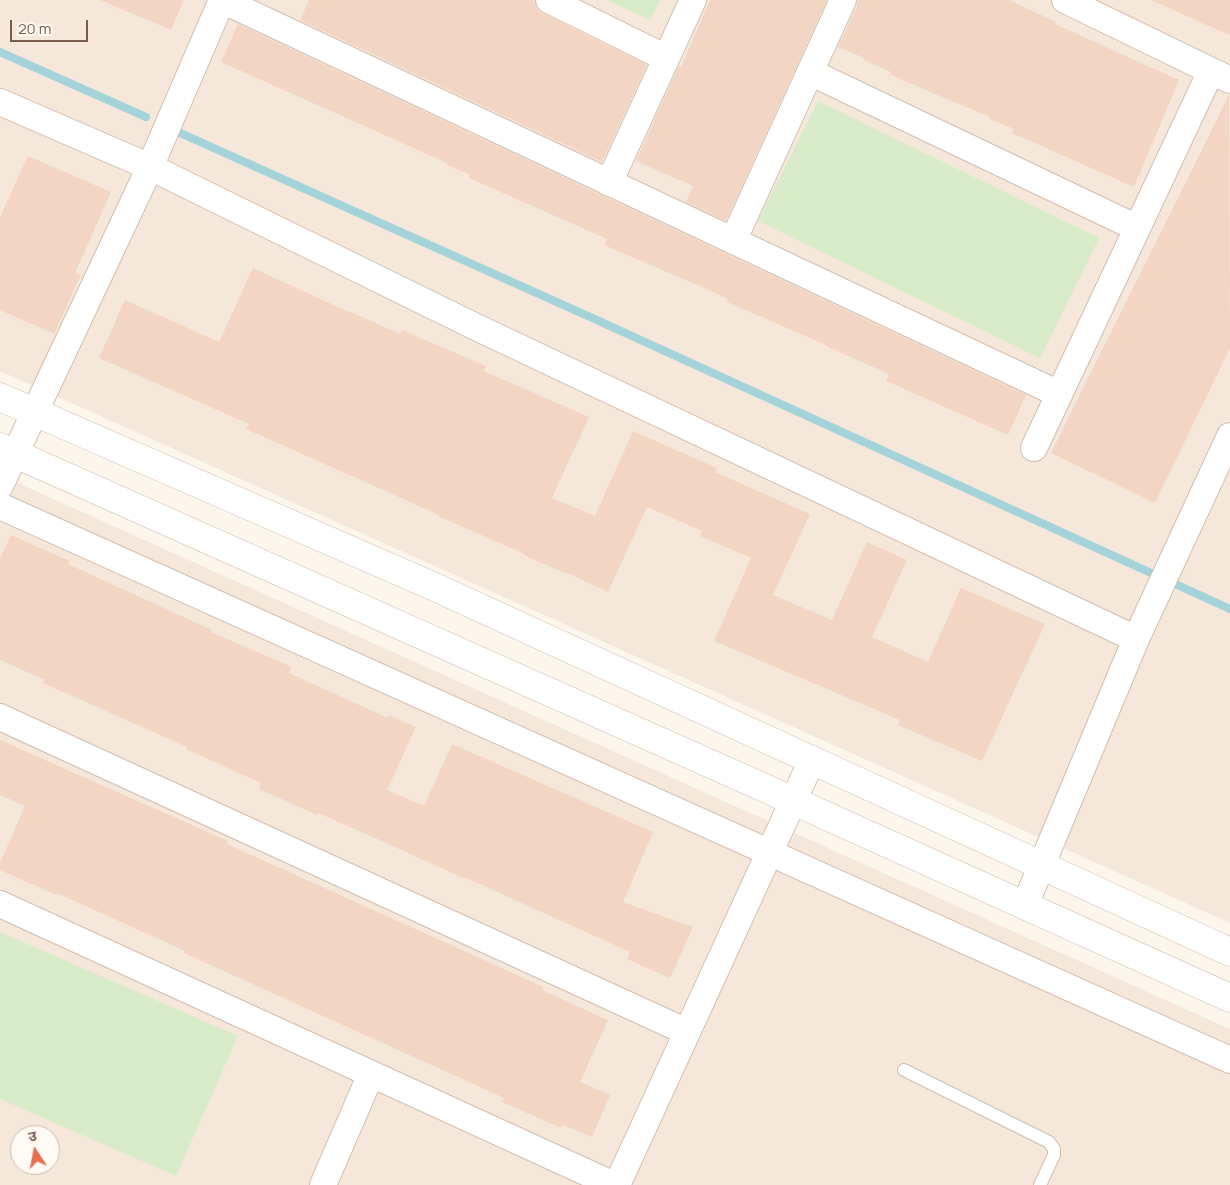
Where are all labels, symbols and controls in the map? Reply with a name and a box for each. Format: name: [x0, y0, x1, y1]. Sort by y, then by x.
scale bar: [12, 10, 90, 42]
text: 20 m: [18, 18, 51, 39]
north arrow: [10, 1125, 60, 1175]
text: उ: [26, 1126, 38, 1146]

